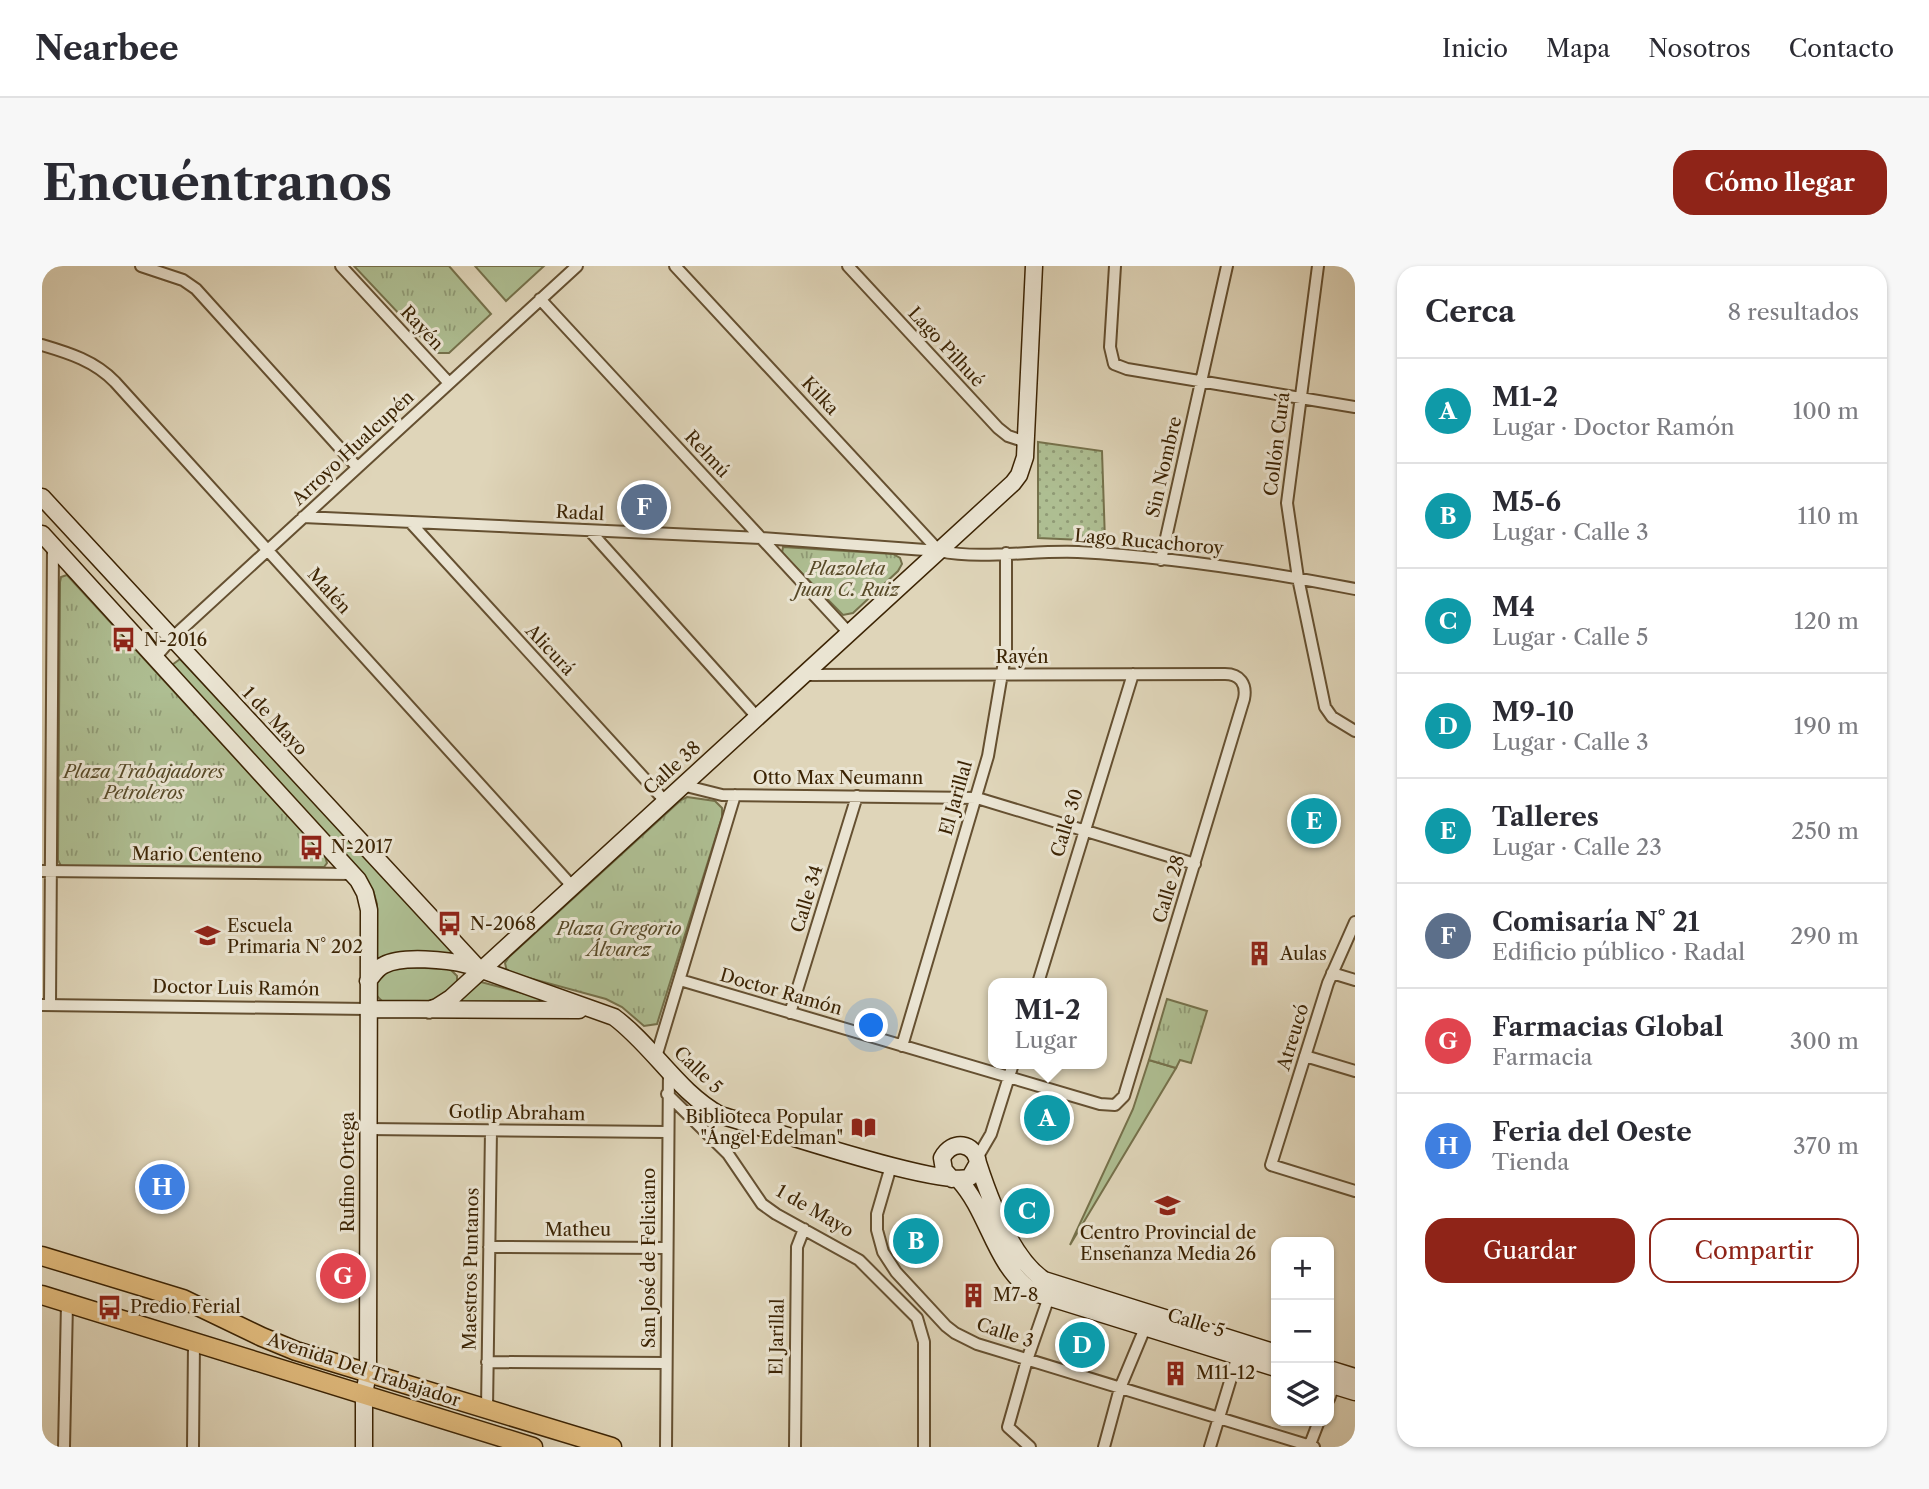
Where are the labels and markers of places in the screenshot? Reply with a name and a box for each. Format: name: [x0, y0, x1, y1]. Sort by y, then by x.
pin: F: [621, 481, 667, 533]
bus stop icon: N-2016: [110, 626, 138, 654]
place label: N-2016: [144, 629, 207, 651]
pin: E: [1291, 795, 1337, 847]
bus stop icon: N-2017: [297, 833, 325, 861]
place label: N-2017: [331, 836, 392, 858]
bus stop icon: N-2068: [436, 910, 464, 938]
place label: N-2068: [470, 913, 536, 935]
place label: Escuela Primaria N° 202: [227, 915, 363, 958]
school or university icon: Escuela Primaria N° 202: [193, 922, 221, 950]
building icon: Aulas: [1246, 940, 1274, 968]
place label: Aulas: [1279, 943, 1327, 965]
pin: A: [1024, 1092, 1070, 1144]
place label: Biblioteca Popular "Ángel Edelman": [685, 1106, 843, 1149]
library icon: Biblioteca Popular "Ángel Edelman": [849, 1113, 877, 1141]
pin: H: [139, 1161, 185, 1213]
pin: C: [1004, 1185, 1050, 1237]
school or university icon: Centro Provincial de Enseñanza Media 26: [1154, 1192, 1182, 1220]
pin: B: [893, 1215, 939, 1267]
place label: Centro Provincial de Enseñanza Media 26: [1080, 1222, 1256, 1265]
pin: G: [320, 1250, 366, 1302]
building icon: M7-8: [959, 1281, 987, 1309]
place label: M7-8: [993, 1284, 1039, 1306]
bus stop icon: Predio Ferial: [96, 1293, 124, 1321]
place label: Predio Ferial: [130, 1296, 241, 1318]
pin: D: [1059, 1319, 1105, 1371]
building icon: M11-12: [1162, 1359, 1190, 1387]
place label: M11-12: [1196, 1362, 1255, 1384]

